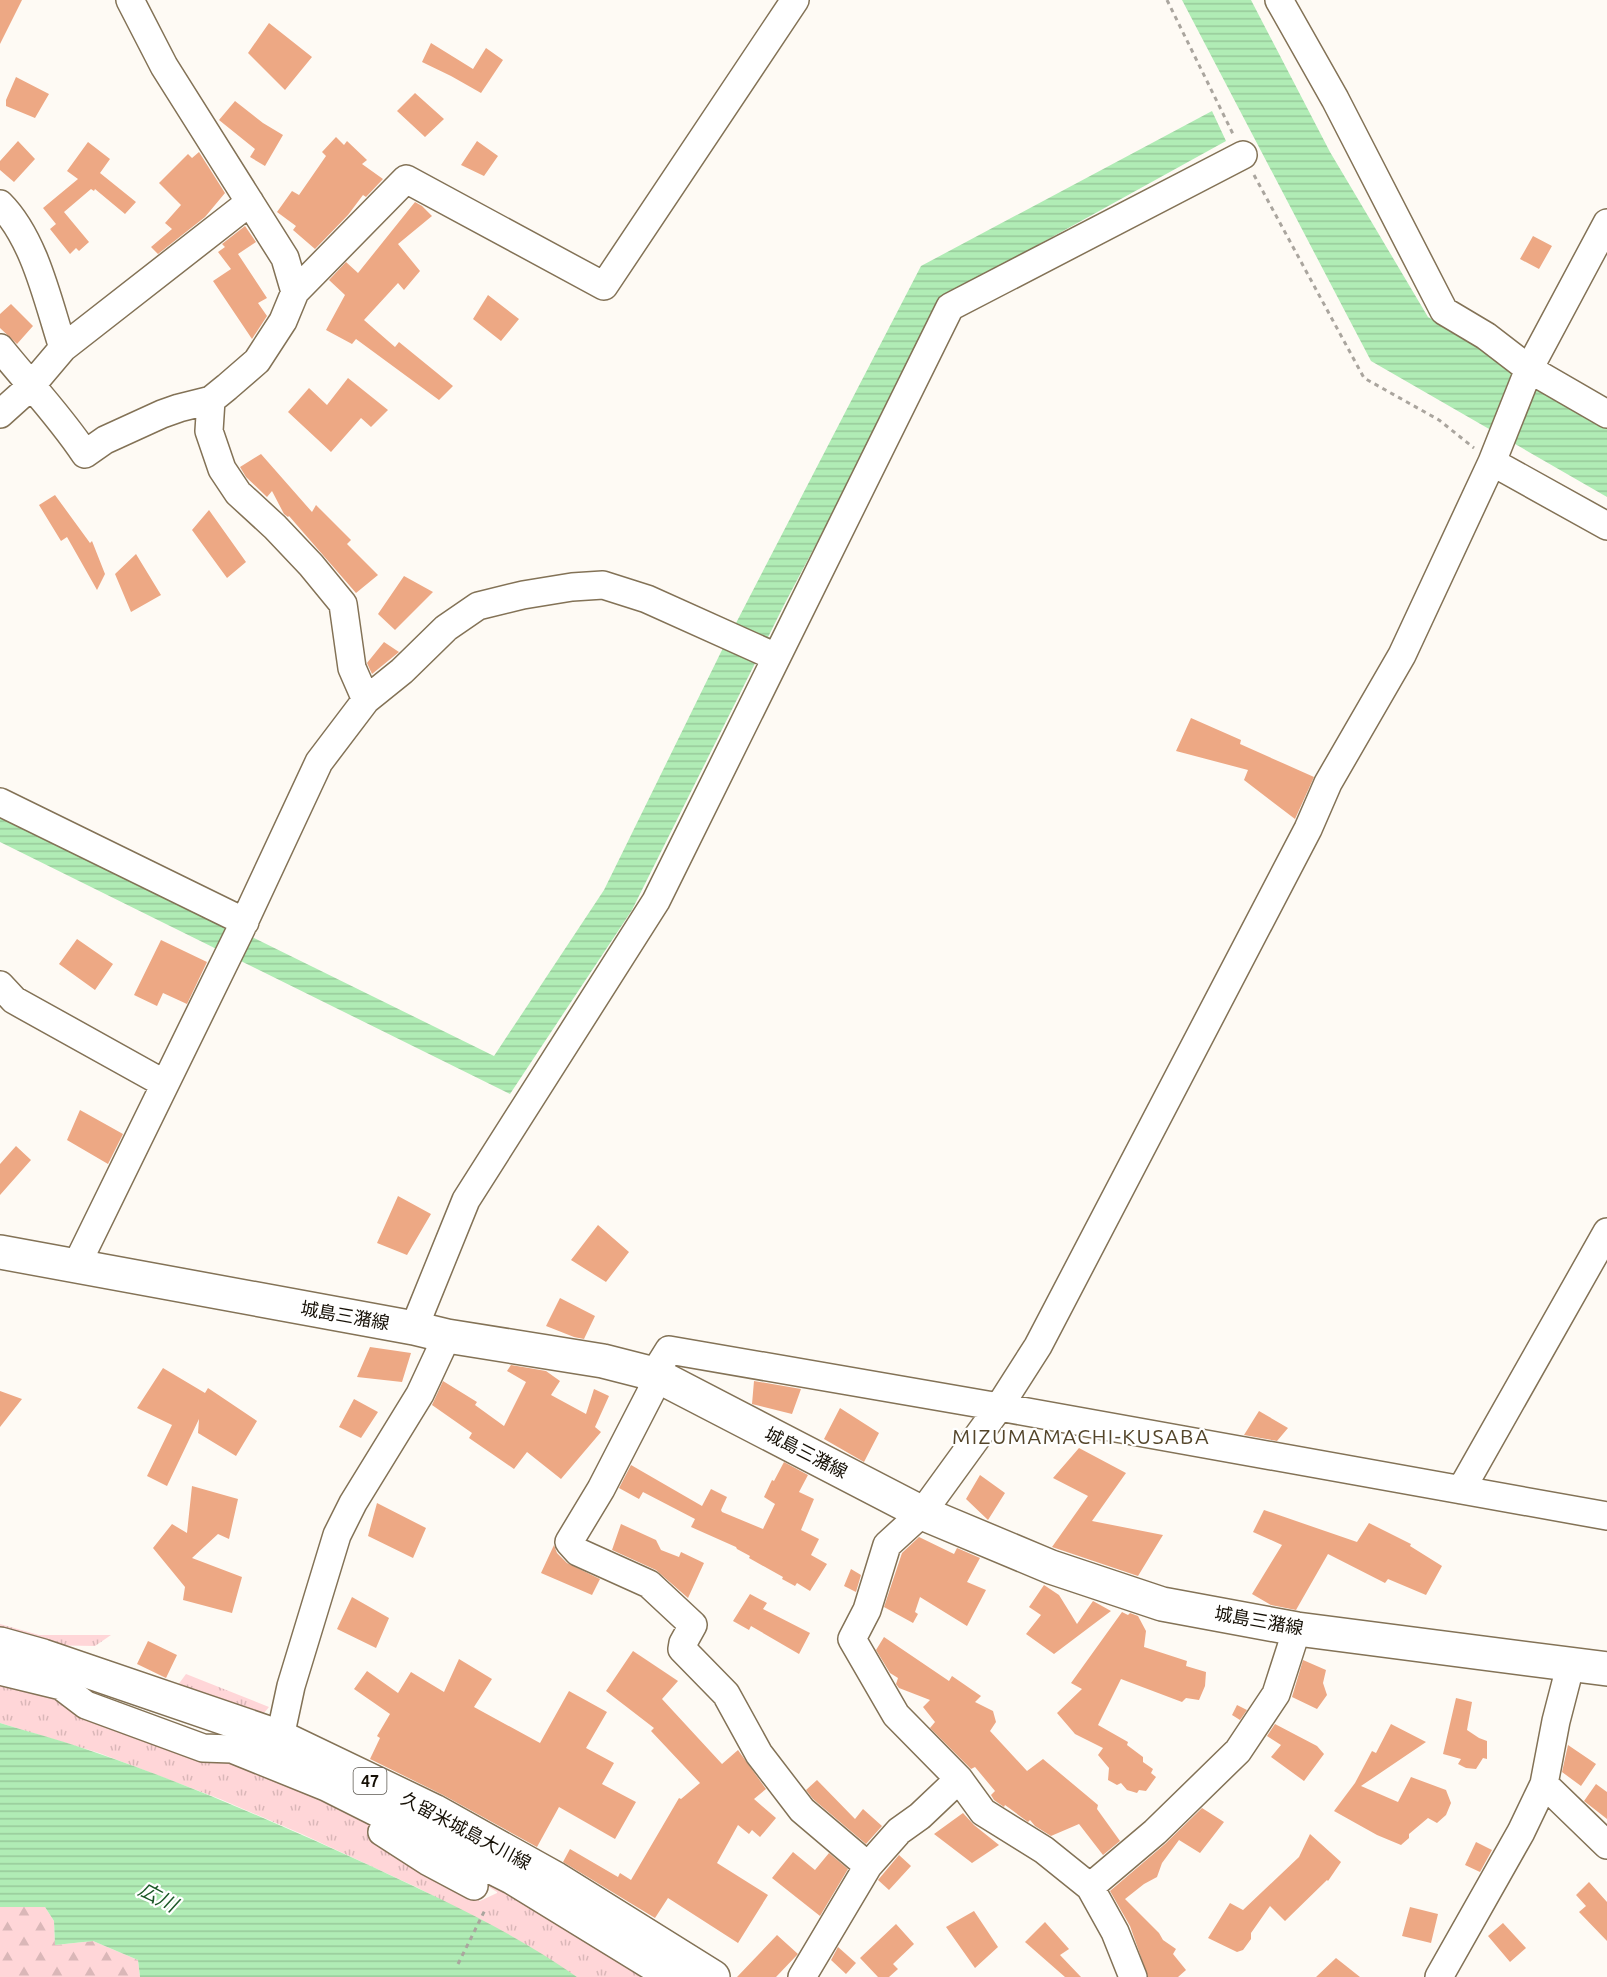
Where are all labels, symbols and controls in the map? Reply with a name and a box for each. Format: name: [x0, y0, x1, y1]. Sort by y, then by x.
street label: 城島三潴線: [299, 1297, 391, 1333]
street label: 城島三潴線: [762, 1423, 851, 1481]
district label: MIZUMAMACHI-KUSABA: [952, 1424, 1210, 1448]
street label: 城島三潴線: [1213, 1602, 1305, 1638]
road number: 47: [354, 1768, 386, 1794]
street label: 久留米城島大川線: [398, 1787, 535, 1873]
water label: 広川: [135, 1877, 183, 1917]

